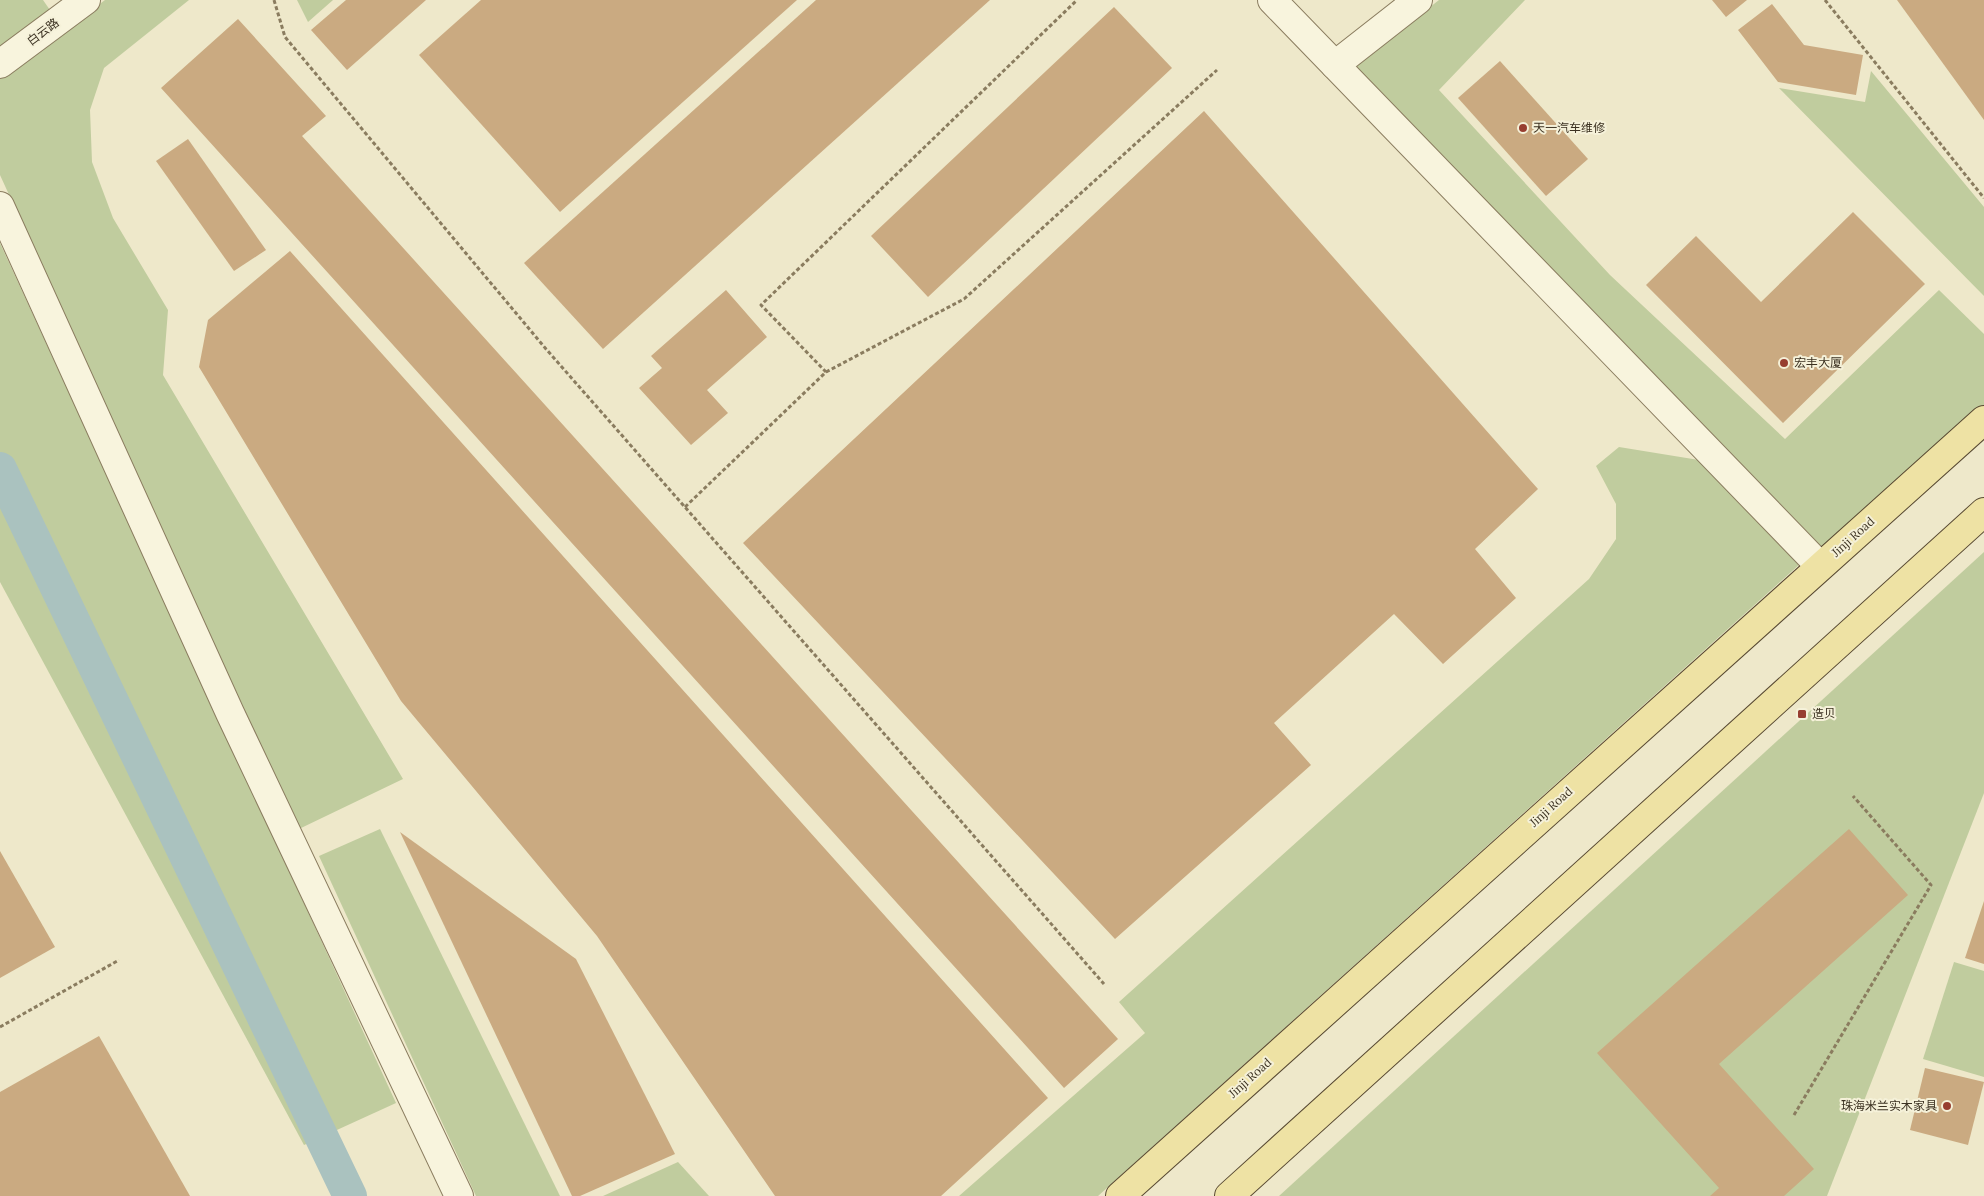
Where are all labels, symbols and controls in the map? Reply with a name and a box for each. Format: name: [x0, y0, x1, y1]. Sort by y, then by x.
street label: 白云路: [24, 15, 62, 48]
place label: 天一汽车维修: [1533, 120, 1605, 135]
marker: 天一汽车维修: [1517, 122, 1529, 134]
place label: 宏丰大厦: [1794, 355, 1842, 370]
marker: 宏丰大厦: [1778, 357, 1790, 369]
street label: Jinji Road: [1827, 513, 1877, 560]
place label: 造贝: [1812, 706, 1836, 721]
marker: 造贝: [1796, 708, 1808, 720]
street label: Jinji Road: [1525, 783, 1575, 830]
street label: Jinji Road: [1224, 1054, 1274, 1101]
place label: 珠海米兰实木家具: [1841, 1098, 1937, 1113]
marker: 珠海米兰实木家具: [1941, 1100, 1953, 1112]

